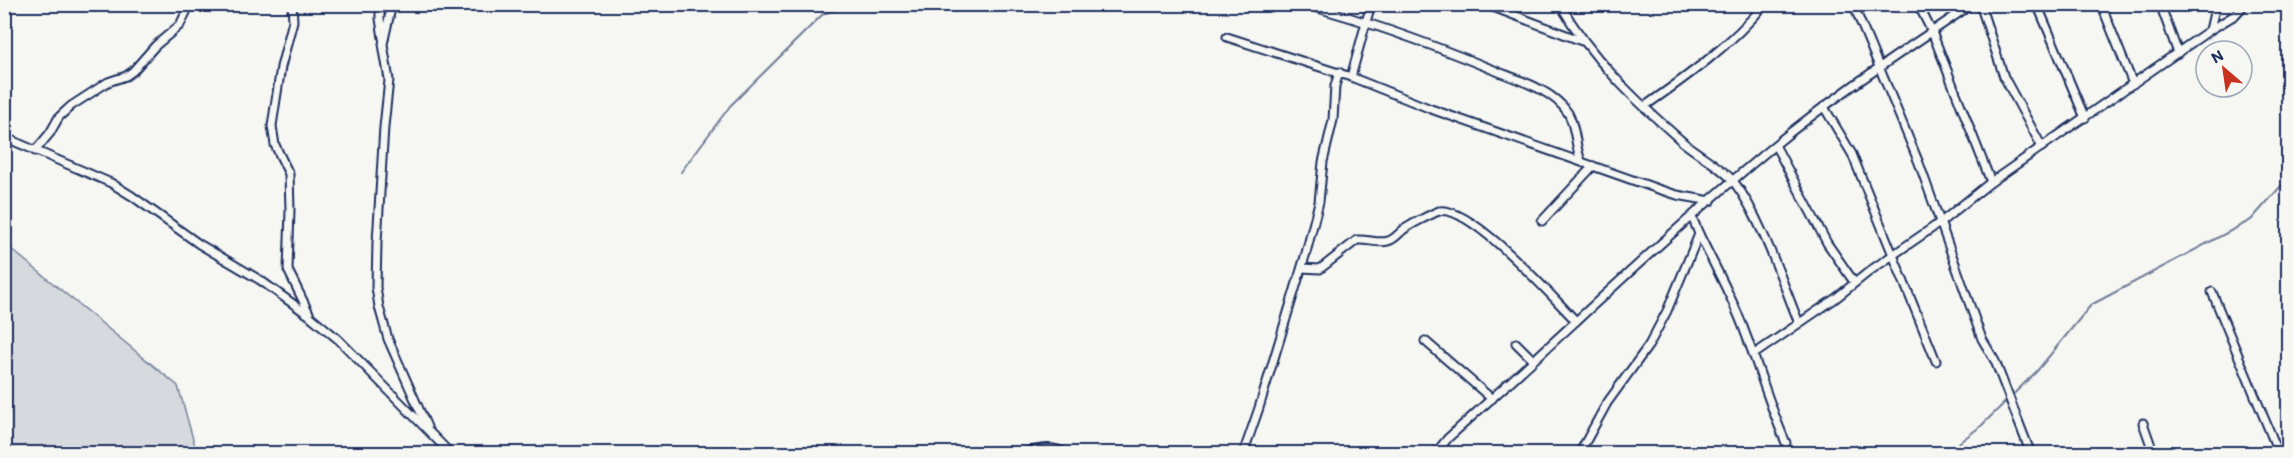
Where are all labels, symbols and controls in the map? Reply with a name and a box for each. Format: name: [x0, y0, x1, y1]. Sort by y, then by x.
north arrow: [2194, 39, 2254, 99]
text: N: [2208, 45, 2226, 67]

